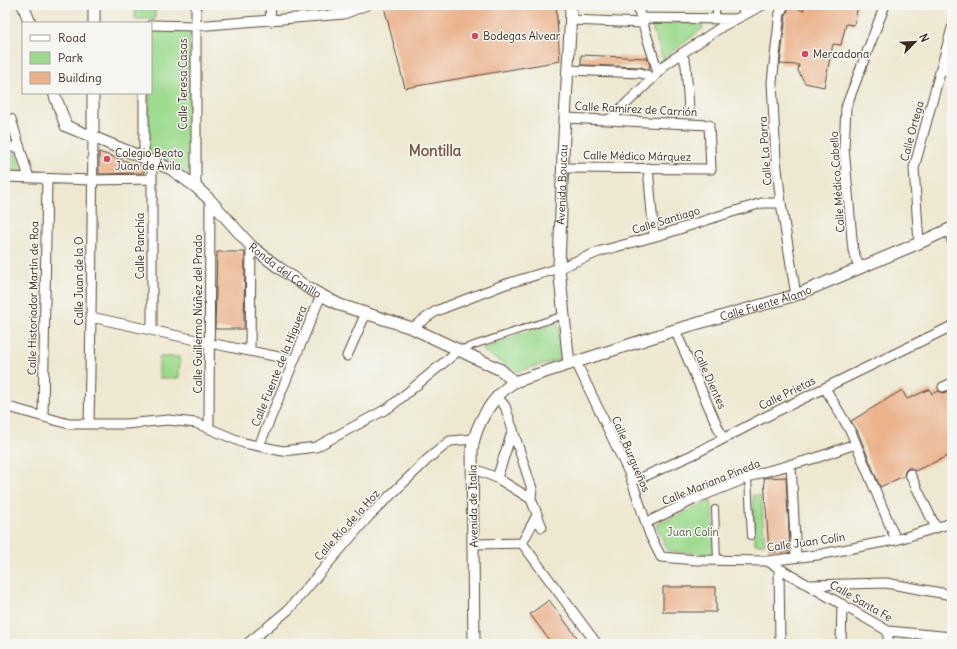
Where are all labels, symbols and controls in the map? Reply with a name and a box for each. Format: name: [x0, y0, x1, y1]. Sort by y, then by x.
legend: [22, 22, 152, 94]
north arrow: [895, 22, 935, 62]
place label: Bodegas Alvear: [483, 29, 561, 43]
text: Road: [58, 30, 86, 45]
marker: Bodegas Alvear: [470, 31, 480, 41]
text: N: [916, 32, 932, 44]
street label: Calle Teresa Casas: [176, 38, 190, 130]
place label: Mercadona: [813, 47, 869, 61]
marker: Mercadona: [800, 49, 810, 59]
text: Park: [58, 50, 83, 65]
text: Building: [58, 70, 102, 85]
street label: Calle Ramírez de Carrión: [574, 99, 698, 119]
street label: Calle Ortega: [897, 99, 927, 163]
street label: Calle La Parra: [756, 116, 774, 186]
street label: Calle Médico Cabello: [826, 131, 848, 233]
district label: Montilla: [409, 141, 462, 160]
street label: Avenida Boucau: [554, 143, 571, 225]
place label: Colegio Beato Juan de Ávila: [115, 146, 183, 173]
street label: Calle Médico Márquez: [583, 148, 691, 164]
marker: Colegio Beato Juan de Ávila: [102, 154, 112, 164]
street label: Calle Santiago: [630, 203, 702, 237]
street label: Calle Panchía: [133, 213, 147, 279]
street label: Calle Historiador Martín de Roa: [25, 221, 41, 375]
street label: Calle Guillermo Núñez del Prado: [191, 235, 205, 393]
street label: Calle Juan de la O: [72, 237, 86, 325]
street label: Ronda del Canillo: [246, 240, 324, 301]
street label: Calle Fuente Álamo: [718, 282, 814, 324]
street label: Calle Fuente de la Higuera: [248, 303, 310, 429]
street label: Calle Dientes: [691, 347, 729, 411]
street label: Calle Prietas: [756, 373, 818, 413]
street label: Calle Burgueños: [609, 414, 653, 494]
street label: Calle Mariana Pineda: [660, 456, 762, 508]
street label: Avenida de Italia: [465, 464, 481, 548]
street label: Calle Río de la Hoz: [311, 487, 383, 563]
park label: Juan Colín: [667, 525, 719, 539]
street label: Calle Juan Colín: [766, 530, 846, 554]
street label: Calle Santa Fe: [827, 578, 895, 625]

